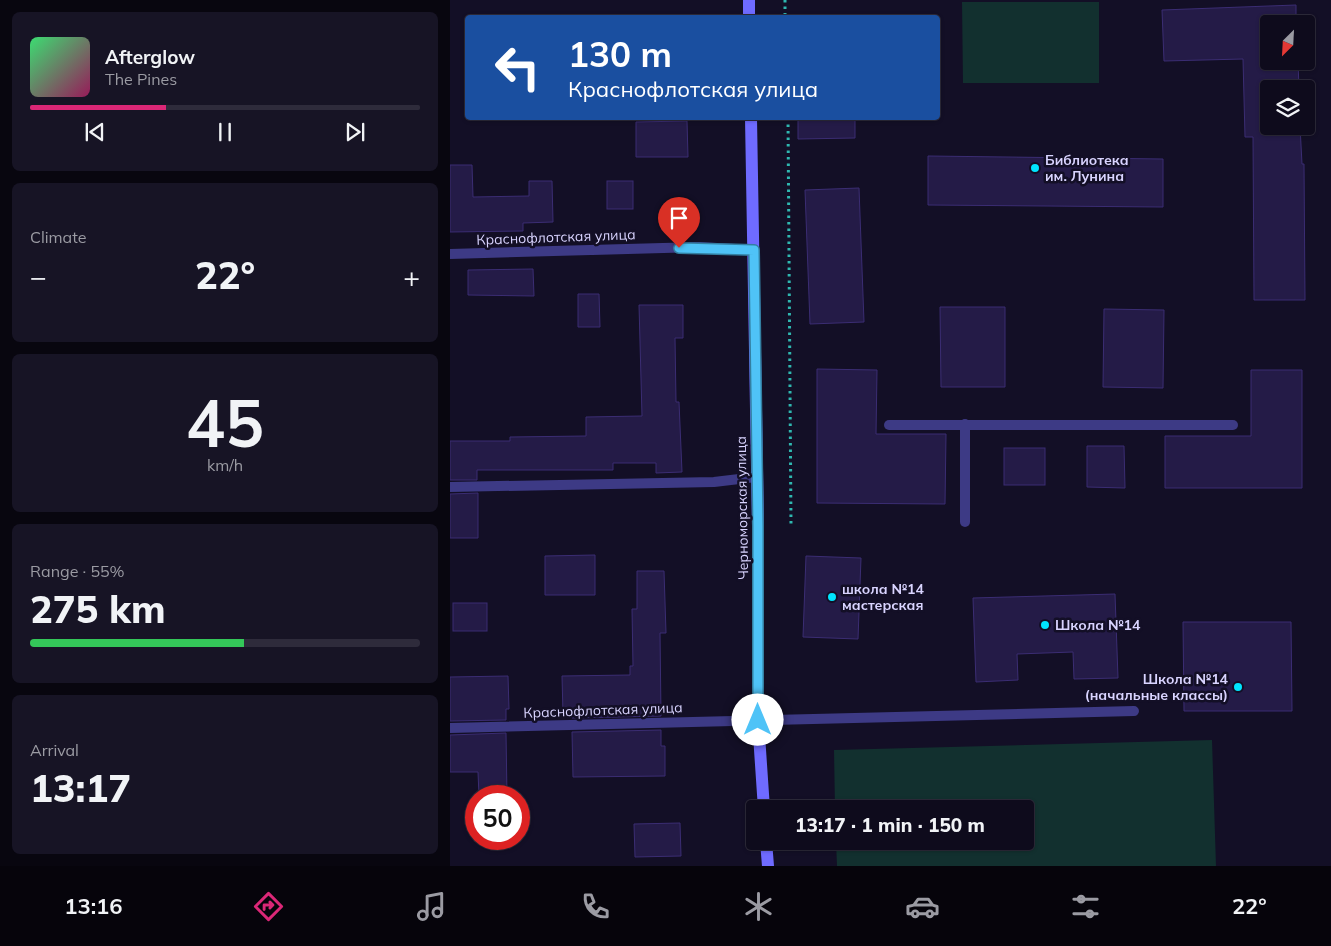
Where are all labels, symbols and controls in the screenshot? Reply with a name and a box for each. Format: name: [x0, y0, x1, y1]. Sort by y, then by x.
north arrow: [1260, 15, 1315, 70]
map controls: [1260, 15, 1315, 135]
text: 130 m: [568, 32, 672, 76]
icon: left: [485, 35, 550, 100]
text: Afterglow: [105, 45, 195, 69]
text: The Pines: [105, 69, 177, 89]
text: Краснофлотская улица: [568, 75, 818, 103]
button: layers: [1260, 80, 1315, 135]
icon: previous: [81, 118, 109, 146]
icon: pause: [211, 118, 239, 146]
icon: next: [341, 118, 369, 146]
place label: Библиотека им. Лунина: [1045, 151, 1129, 185]
marker: Библиотека им. Лунина: [1029, 162, 1041, 174]
pin: [658, 197, 700, 248]
icon: arrive: [665, 204, 693, 232]
street label: Краснофлотская улица: [476, 225, 636, 249]
text: Climate: [30, 227, 86, 247]
text: 22°: [195, 251, 255, 299]
text: −: [30, 259, 47, 294]
text: +: [403, 259, 420, 294]
text: 45: [186, 382, 264, 463]
street label: Черноморская улица: [732, 436, 752, 580]
text: km/h: [207, 455, 243, 475]
text: Range · 55%: [30, 561, 125, 581]
place label: школа №14 мастерская: [842, 580, 924, 614]
text: 275 km: [30, 585, 166, 633]
marker: школа №14 мастерская: [826, 591, 838, 603]
place label: Школа №14: [1055, 616, 1141, 634]
marker: Школа №14: [1039, 619, 1051, 631]
place label: Школа №14 (начальные классы): [1085, 670, 1229, 704]
marker: Школа №14 (начальные классы): [1232, 681, 1244, 693]
position arrow: [731, 693, 783, 745]
street label: Краснофлотская улица: [523, 698, 683, 722]
text: Arrival: [30, 740, 79, 760]
text: 13:17: [30, 764, 131, 812]
speed limit sign: 50: [465, 785, 530, 850]
text: 13:17 · 1 min · 150 m: [795, 813, 985, 837]
icon: directions: [251, 889, 286, 924]
icon: music: [414, 889, 449, 924]
icon: phone: [578, 889, 613, 924]
icon: climate: [741, 889, 776, 924]
icon: car: [905, 889, 940, 924]
icon: filters: [1068, 889, 1103, 924]
text: 13:16: [64, 892, 123, 920]
text: 22°: [1232, 892, 1267, 920]

